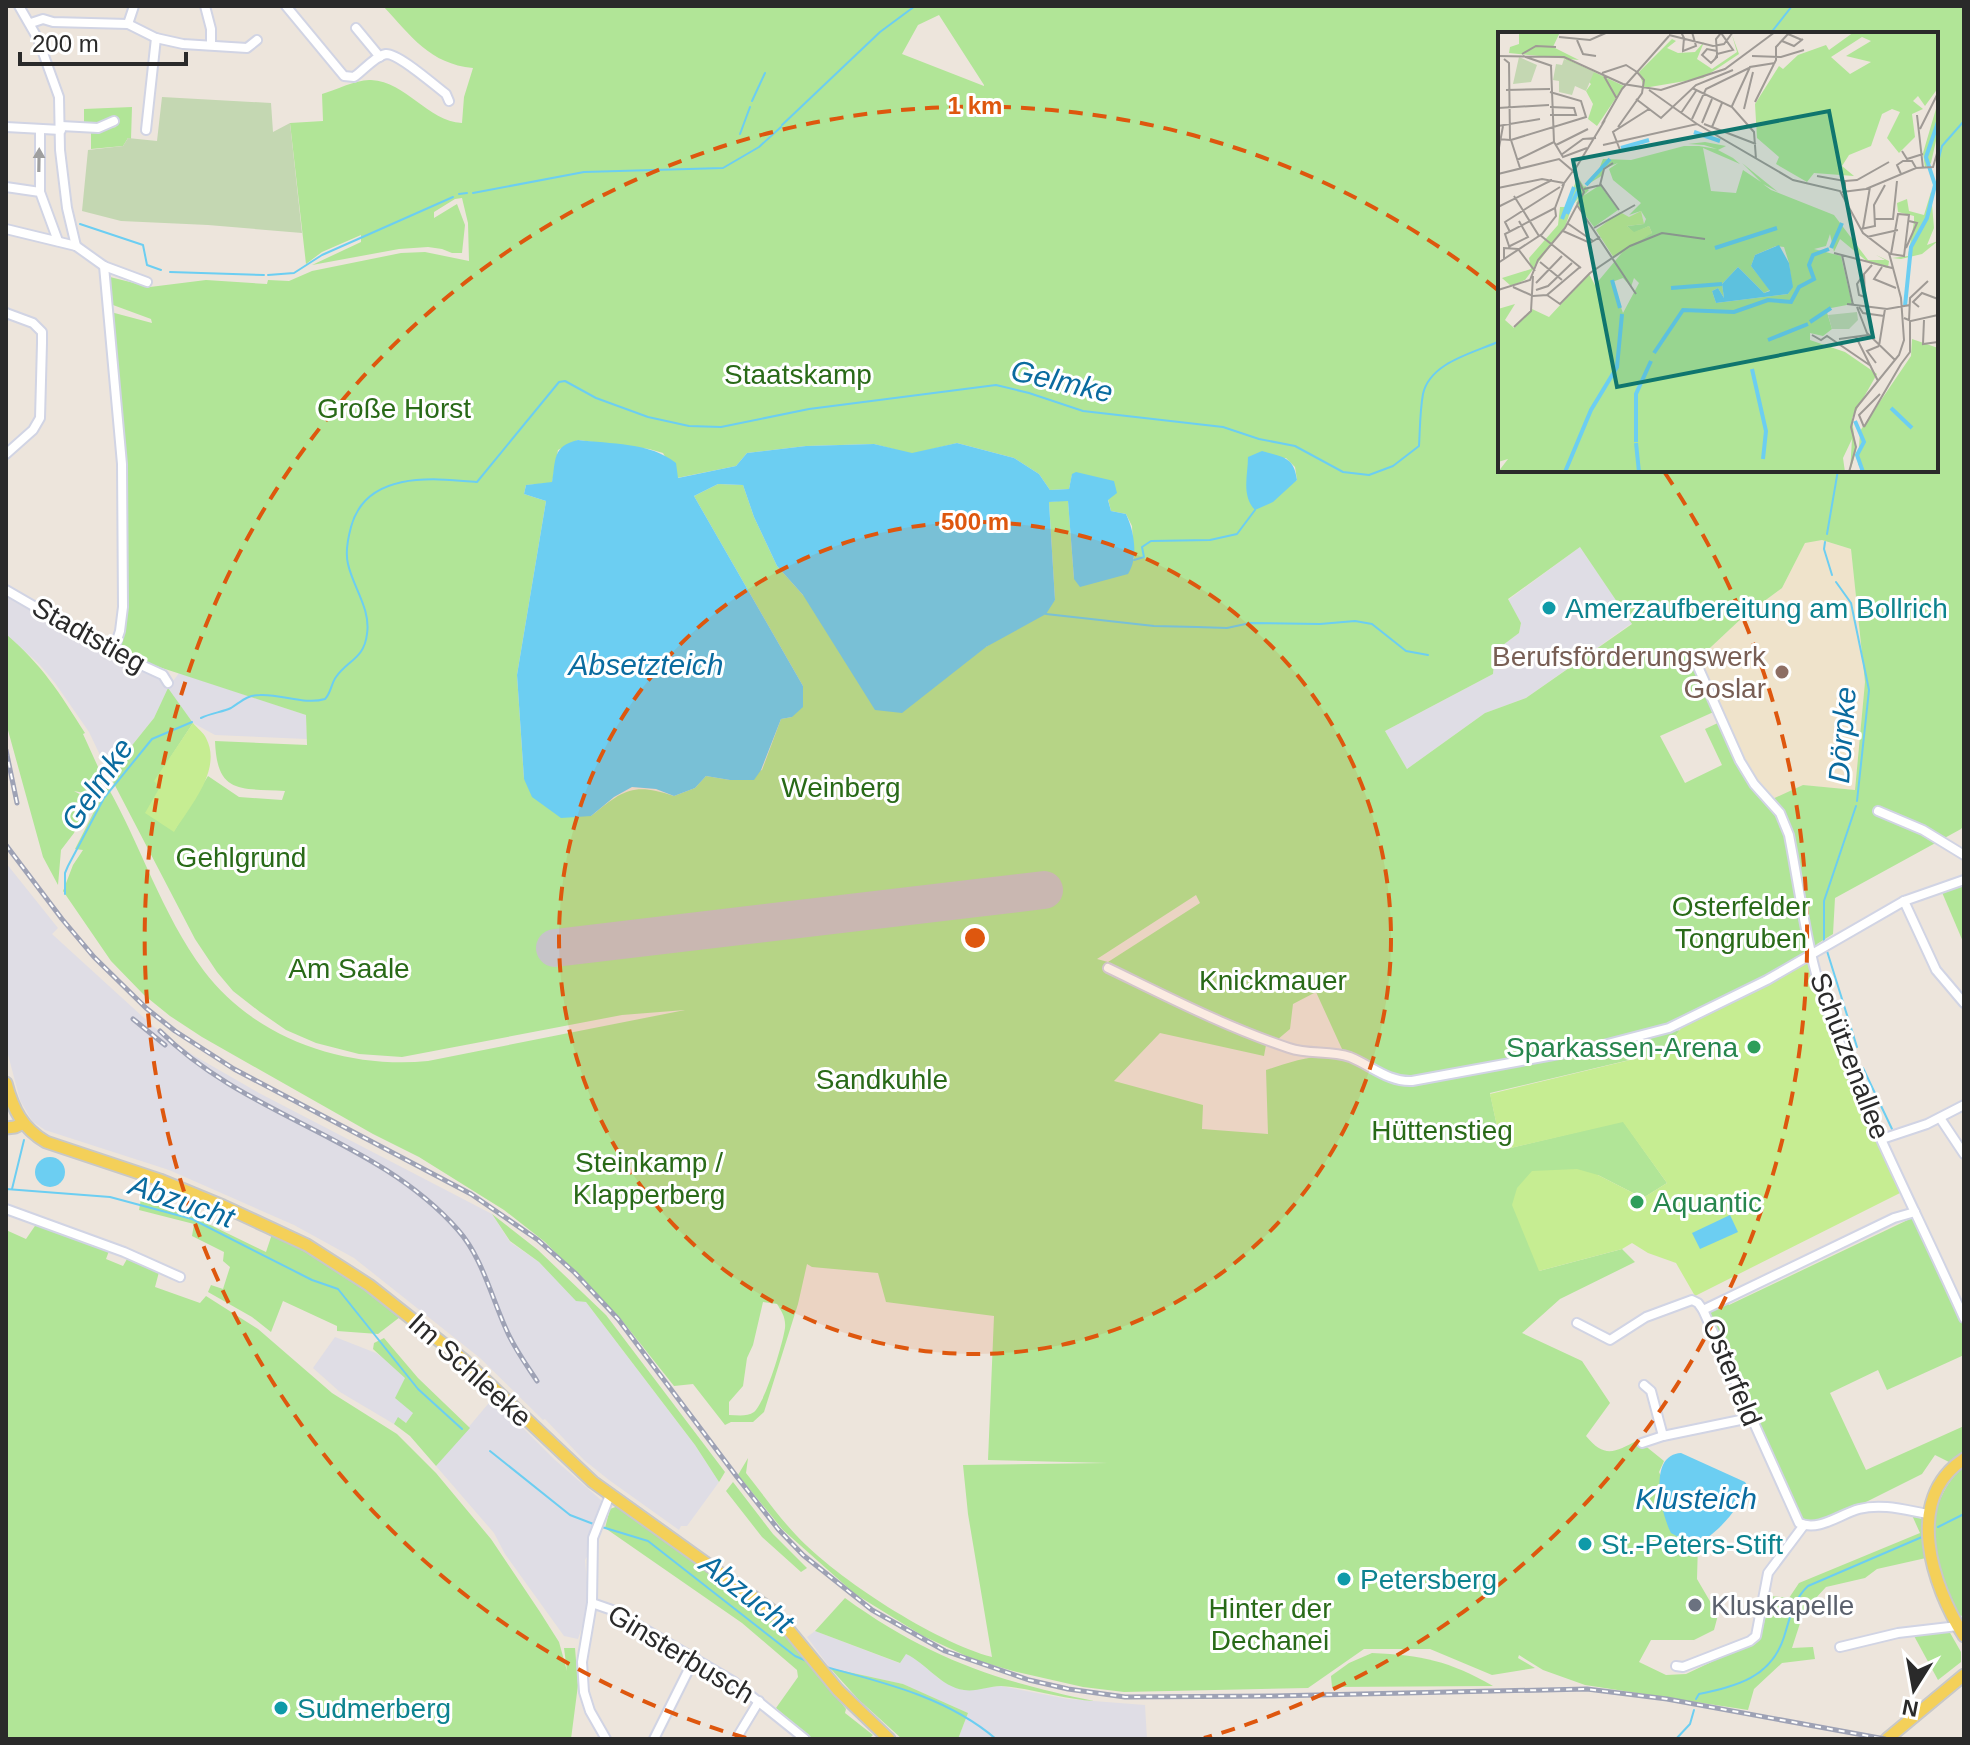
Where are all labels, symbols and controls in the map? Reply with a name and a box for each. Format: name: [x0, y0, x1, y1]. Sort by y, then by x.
scale bar: [20, 16, 186, 66]
text: 200 m: [32, 30, 99, 57]
inset map: [1498, 32, 1938, 472]
text: 1 km: [948, 92, 1002, 119]
one-way arrow: [33, 147, 46, 172]
water label: Gelmke: [1008, 353, 1116, 409]
park label: Staatskamp: [724, 359, 872, 390]
park label: Große Horst: [317, 393, 471, 424]
text: 500 m: [941, 508, 1009, 535]
street label: Stadtstieg: [27, 591, 151, 679]
place label: Amerzaufbereitung am Bollrich: [1565, 593, 1948, 624]
marker: Amerzaufbereitung am Bollrich: [1540, 599, 1558, 617]
place label: Berufsförderungswerk Goslar: [1492, 641, 1767, 704]
water label: Absetzteich: [566, 648, 724, 681]
marker: Berufsförderungswerk Goslar: [1773, 663, 1791, 681]
water label: Dörpke: [1822, 686, 1862, 784]
water label: Gelmke: [54, 732, 140, 836]
park label: Weinberg: [781, 772, 901, 803]
park label: Gehlgrund: [176, 842, 306, 873]
park label: Osterfelder Tongruben: [1672, 891, 1810, 954]
centre of rings: [961, 924, 989, 952]
park label: Am Saale: [288, 953, 410, 984]
park label: Knickmauer: [1199, 965, 1347, 996]
street label: Schützenallee: [1804, 968, 1896, 1144]
place label: Sparkassen-Arena: [1506, 1032, 1738, 1063]
marker: Sparkassen-Arena: [1745, 1038, 1763, 1056]
park label: Sandkuhle: [816, 1064, 948, 1095]
park label: Hüttenstieg: [1371, 1115, 1513, 1146]
park label: Steinkamp / Klapperberg: [573, 1147, 725, 1210]
water label: Abzucht: [123, 1167, 240, 1235]
place label: Aquantic: [1653, 1187, 1762, 1218]
marker: Aquantic: [1628, 1193, 1646, 1211]
street label: Im Schleeke: [402, 1307, 538, 1433]
street label: Osterfeld: [1696, 1314, 1768, 1430]
water label: Klusteich: [1635, 1482, 1757, 1515]
place label: St.-Peters-Stift: [1601, 1529, 1783, 1560]
marker: St.-Peters-Stift: [1576, 1535, 1594, 1553]
water label: Abzucht: [693, 1545, 801, 1640]
place label: Petersberg: [1360, 1564, 1497, 1595]
marker: Petersberg: [1335, 1570, 1353, 1588]
place label: Kluskapelle: [1711, 1590, 1854, 1621]
park label: Hinter der Dechanei: [1209, 1593, 1331, 1656]
marker: Kluskapelle: [1686, 1596, 1704, 1614]
street label: Ginsterbusch: [602, 1598, 760, 1710]
north arrow: [1874, 1649, 1954, 1729]
place label: Sudmerberg: [297, 1693, 451, 1724]
text: N: [1900, 1694, 1920, 1722]
marker: Sudmerberg: [272, 1699, 290, 1717]

